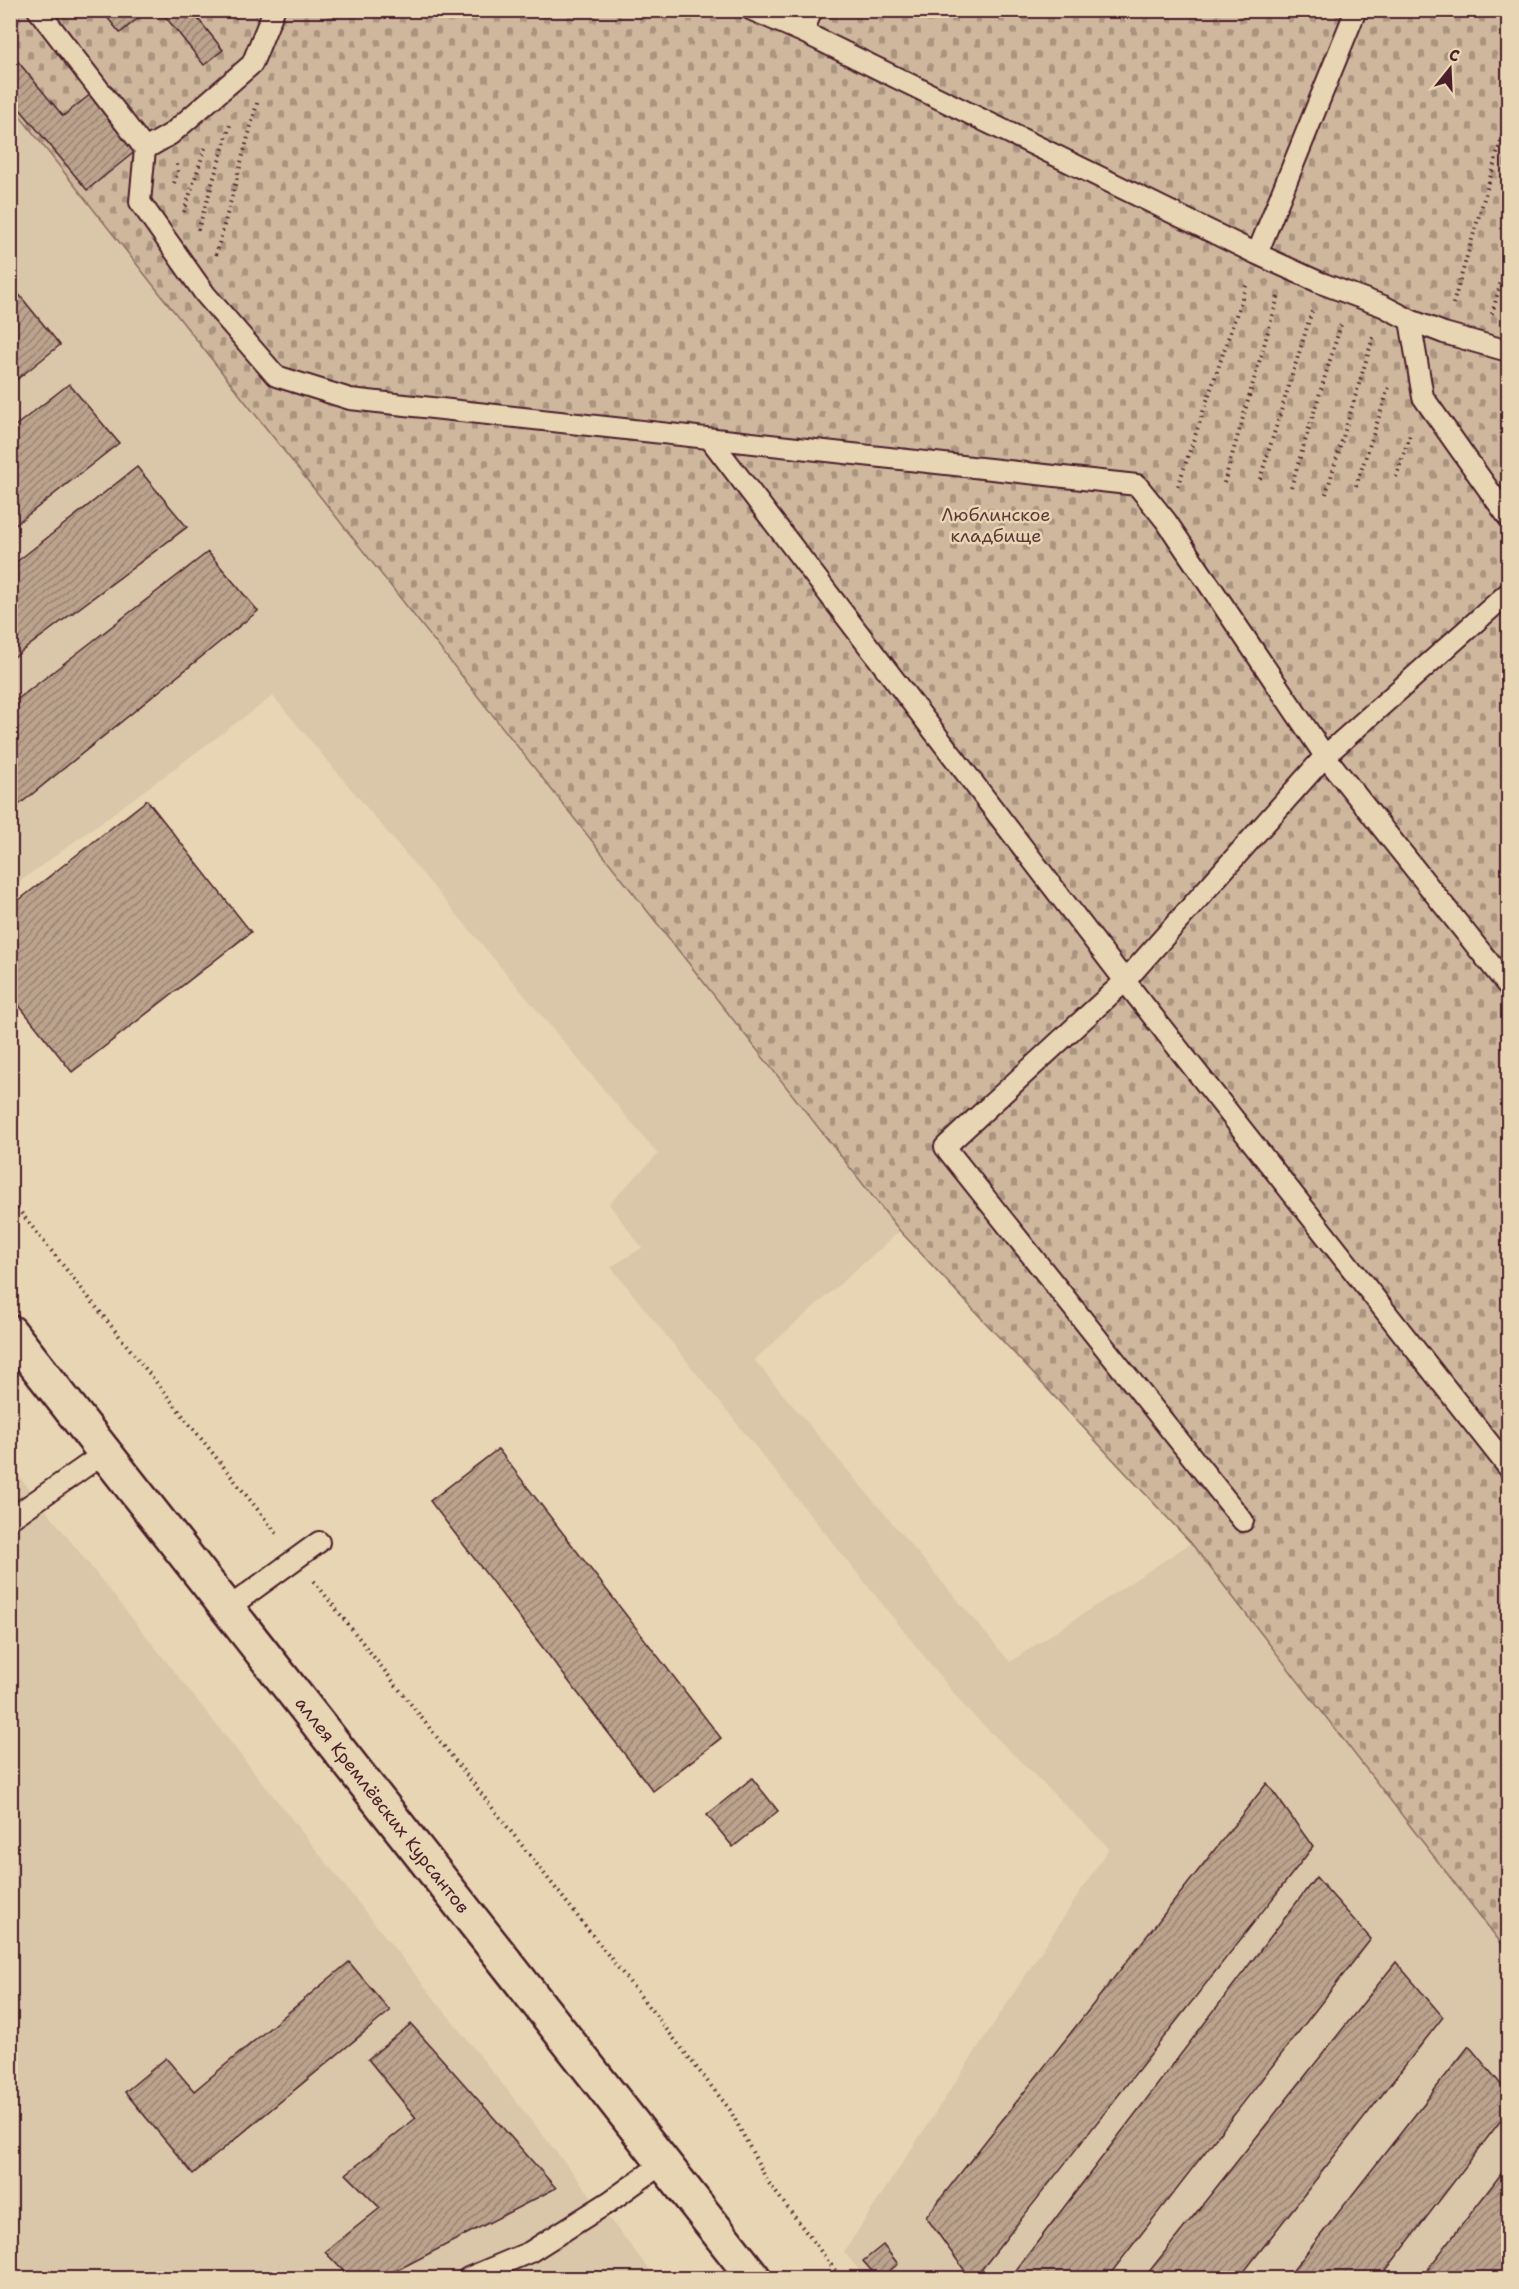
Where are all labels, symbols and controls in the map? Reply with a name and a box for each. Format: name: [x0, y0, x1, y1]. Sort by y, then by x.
north arrow: [1420, 39, 1480, 99]
text: С: [1447, 44, 1463, 67]
park label: Люблинское кладбище: [941, 503, 1051, 548]
street label: аллея Кремлёвских Курсантов: [290, 1692, 475, 1918]

